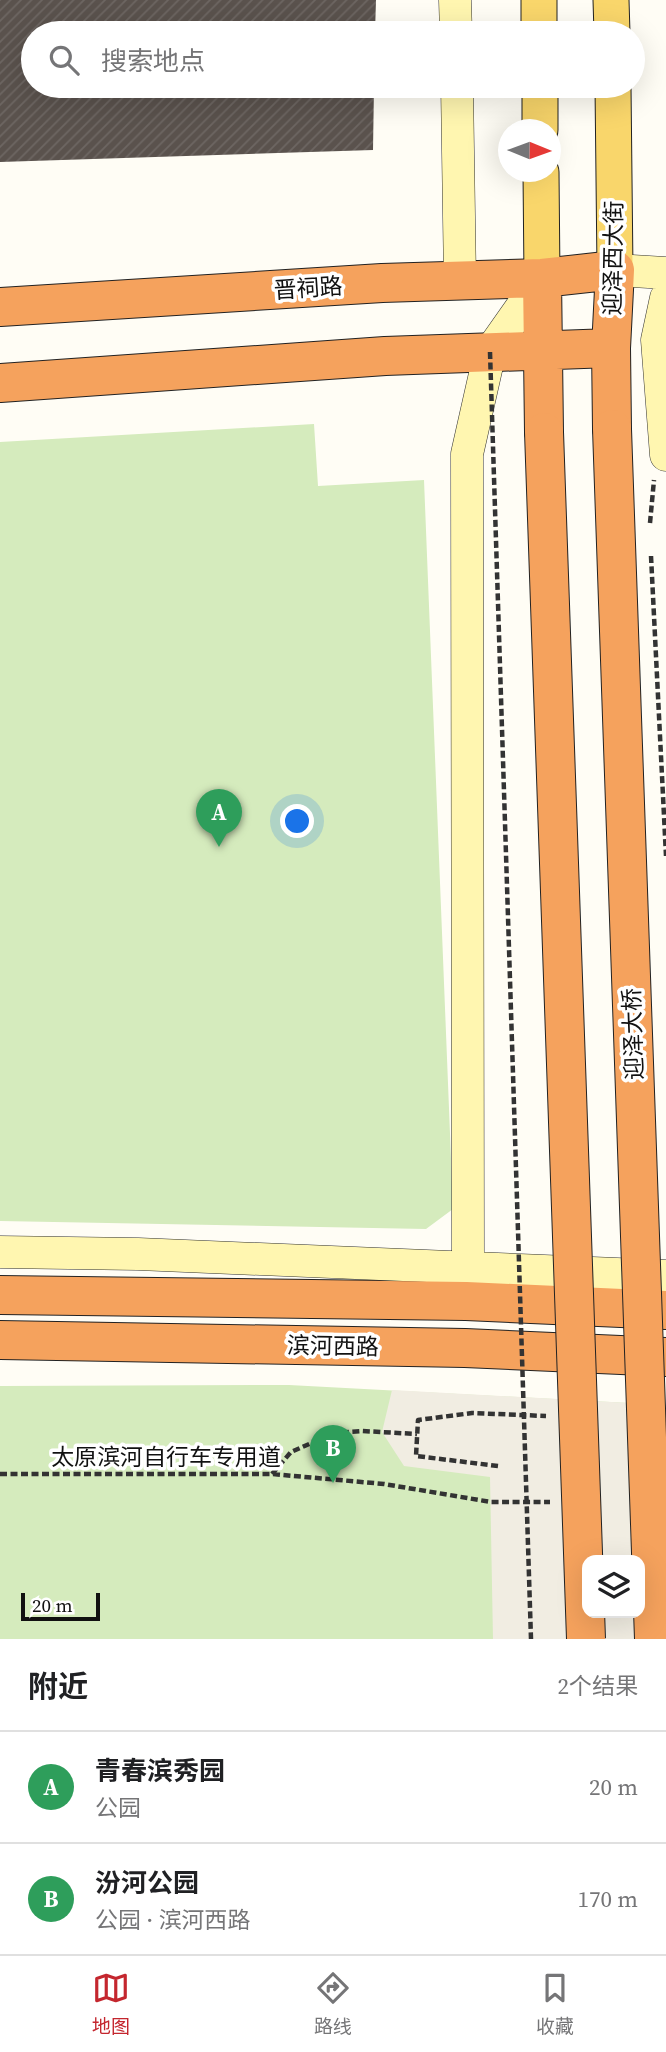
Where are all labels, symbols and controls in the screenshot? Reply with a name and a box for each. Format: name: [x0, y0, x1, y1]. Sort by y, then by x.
search box: [21, 21, 645, 98]
icon: search: [45, 41, 83, 79]
text: 搜索地点: [101, 43, 205, 79]
north arrow: [498, 119, 561, 182]
street label: 迎泽西大街: [596, 200, 630, 316]
street label: 晋祠路: [272, 270, 344, 306]
pin: A: [196, 789, 242, 847]
your location: [280, 804, 314, 838]
street label: 迎泽大桥: [615, 987, 651, 1081]
street label: 滨河西路: [287, 1329, 379, 1363]
pin: B: [310, 1425, 356, 1483]
street label: 太原滨河自行车专用道: [51, 1441, 281, 1473]
map controls: [582, 1555, 645, 1618]
button: layers: [582, 1555, 645, 1618]
scale bar: [21, 1590, 100, 1622]
text: 20 m: [32, 1592, 73, 1618]
text: 附近: [28, 1666, 88, 1707]
text: 2个结果: [558, 1670, 638, 1702]
text: 青春滨秀园: [95, 1753, 225, 1789]
text: A: [43, 1771, 59, 1803]
text: 20 m: [589, 1771, 638, 1803]
text: 公园: [95, 1792, 141, 1824]
text: 汾河公园: [95, 1865, 199, 1901]
text: B: [44, 1883, 58, 1915]
text: 170 m: [577, 1883, 638, 1915]
text: 公园 · 滨河西路: [95, 1904, 251, 1936]
tab: 地图: [92, 1969, 130, 2039]
tab: 路线: [314, 1969, 352, 2039]
tab: 收藏: [536, 1969, 574, 2039]

